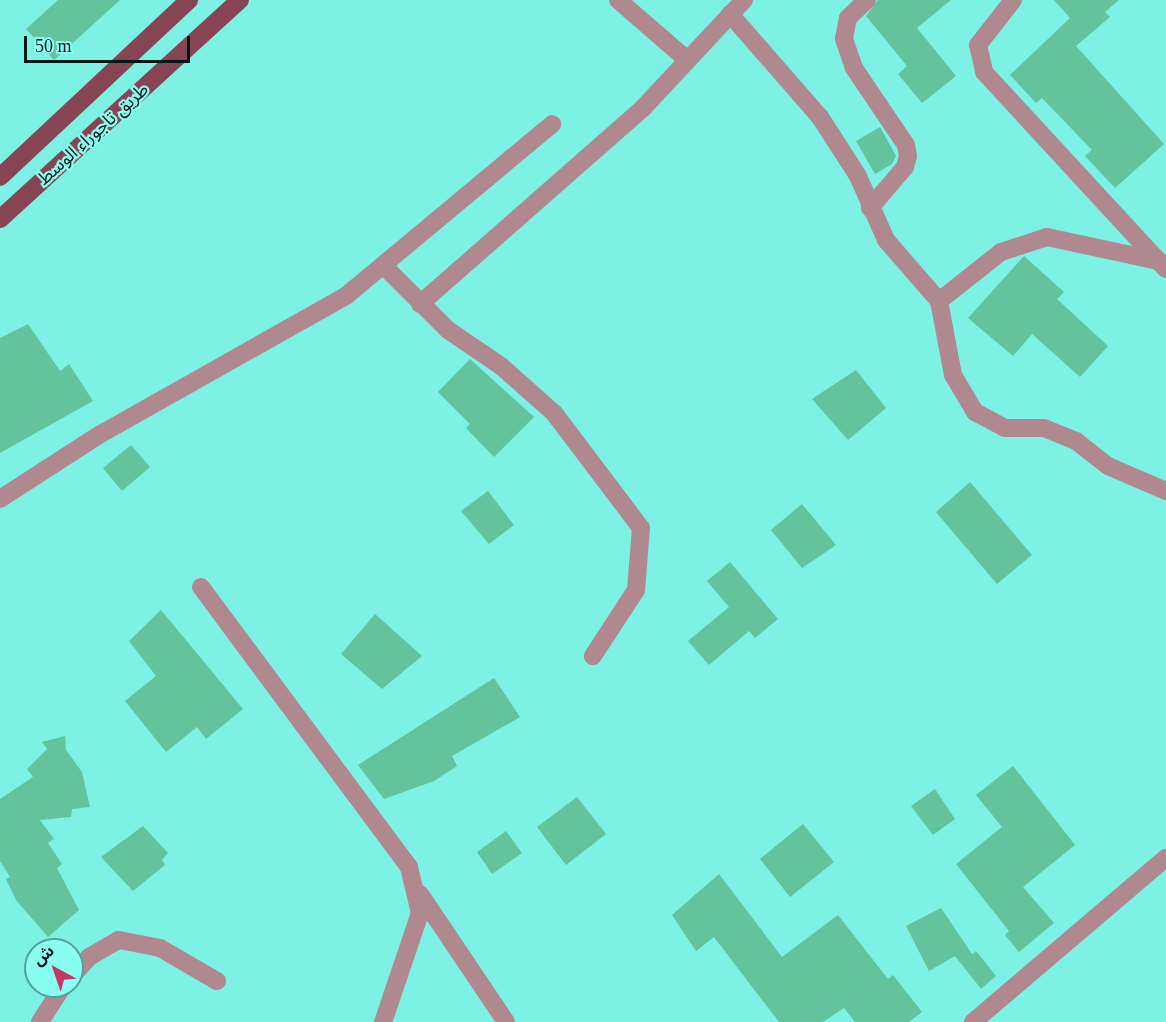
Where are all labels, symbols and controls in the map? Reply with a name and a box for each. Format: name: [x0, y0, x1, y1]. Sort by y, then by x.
scale bar: [27, 24, 194, 62]
text: 50 m: [35, 36, 72, 56]
street label: طريق تاجوراء الوسط: [33, 79, 153, 189]
north arrow: [24, 938, 84, 998]
text: ش: [30, 942, 57, 969]

